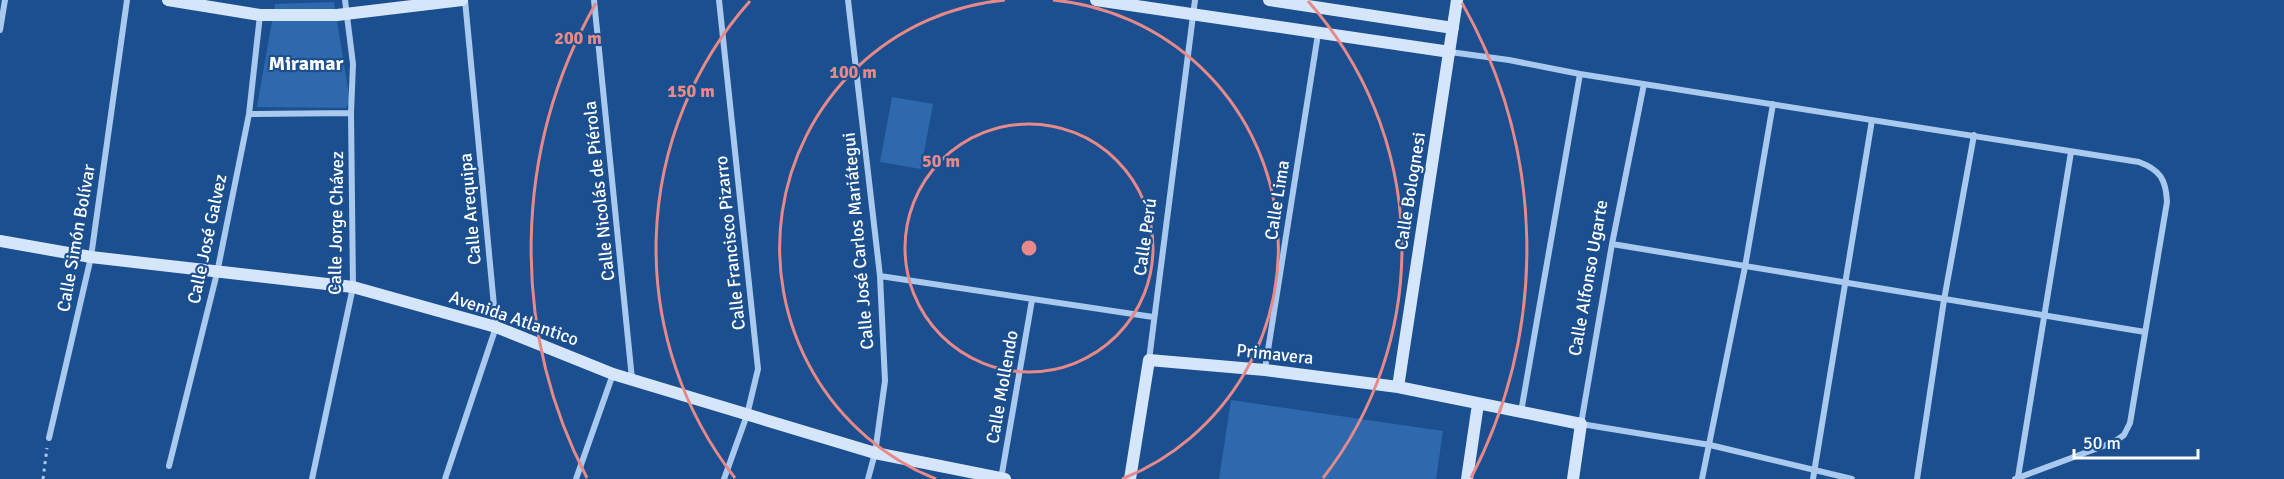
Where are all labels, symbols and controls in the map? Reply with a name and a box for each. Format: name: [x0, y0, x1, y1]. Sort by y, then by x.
text: 200 m: [554, 27, 602, 49]
district label: Miramar: [268, 51, 344, 76]
text: 100 m: [829, 61, 877, 83]
text: 150 m: [667, 80, 715, 102]
street label: Calle Nicolás de Piérola: [579, 100, 619, 282]
street label: Calle Bolognesi: [1390, 131, 1430, 251]
street label: Calle José Carlos Mariátegui: [838, 132, 878, 350]
text: 50 m: [922, 150, 960, 172]
street label: Calle Jorge Chávez: [324, 151, 348, 295]
street label: Calle Arequipa: [454, 152, 486, 266]
street label: Calle Francisco Pizarro: [710, 155, 750, 331]
street label: Calle Lima: [1260, 159, 1294, 241]
street label: Calle Simón Bolívar: [52, 162, 100, 314]
street label: Calle José Galvez: [183, 172, 231, 306]
street label: Calle Perú: [1129, 197, 1161, 277]
street label: Calle Alfonso Ugarte: [1563, 198, 1613, 358]
centre of rings: [1019, 238, 1039, 258]
street label: Avenida Atlantico: [446, 286, 582, 350]
street label: Calle Mollendo: [981, 329, 1023, 445]
street label: Primavera: [1235, 339, 1315, 369]
scale bar: [2074, 422, 2198, 460]
text: 50 m: [2083, 432, 2121, 454]

